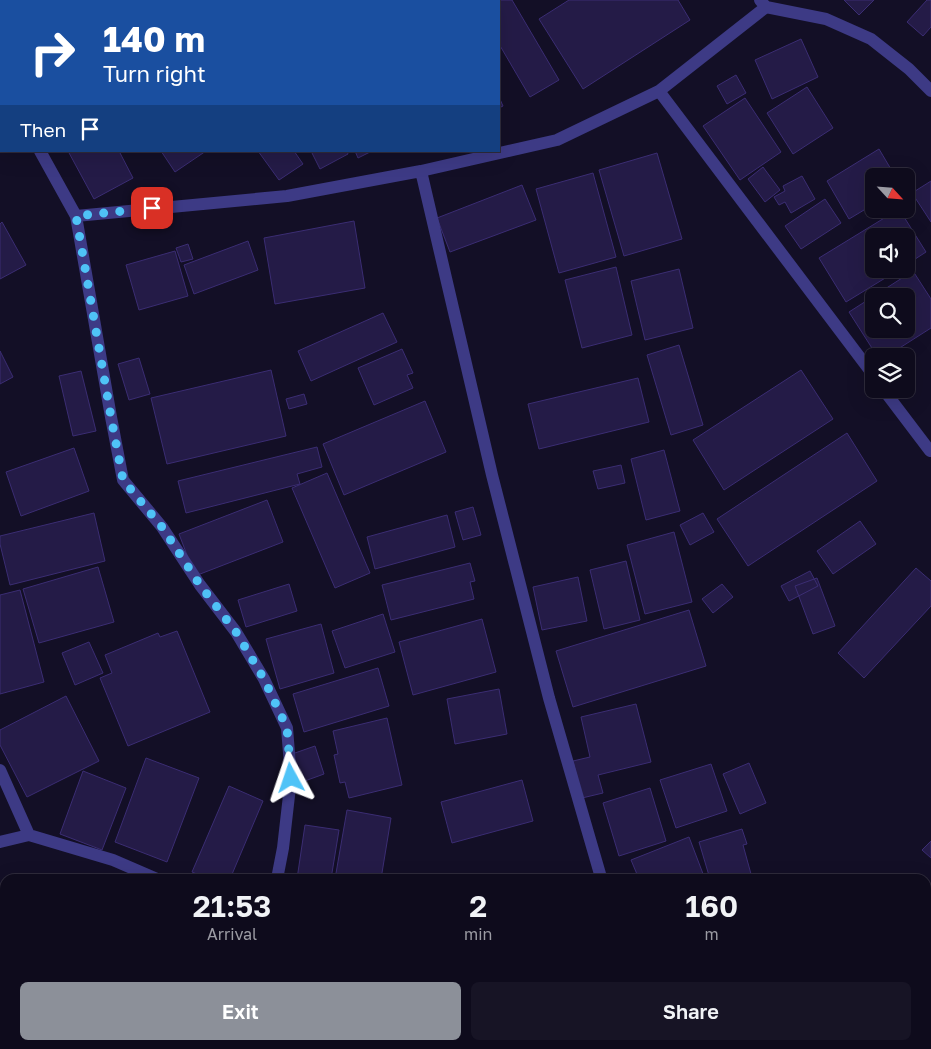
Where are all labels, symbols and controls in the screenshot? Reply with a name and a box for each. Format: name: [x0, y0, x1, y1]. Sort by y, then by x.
text: 140 m: [103, 18, 205, 60]
icon: right: [20, 20, 85, 85]
text: Turn right: [103, 60, 206, 87]
icon: arrive: [76, 115, 104, 143]
text: Then: [20, 118, 66, 141]
north arrow: [865, 168, 915, 218]
map controls: [865, 168, 915, 398]
pin: [131, 187, 173, 229]
icon: arrive: [138, 194, 166, 222]
button: sound: [865, 228, 915, 278]
button: search: [865, 288, 915, 338]
button: layers: [865, 348, 915, 398]
position arrow: [264, 751, 316, 803]
text: 21:53: [193, 888, 271, 924]
text: 2: [469, 888, 487, 924]
text: 160: [685, 888, 738, 924]
text: Arrival: [207, 924, 257, 944]
text: min: [464, 924, 492, 944]
text: m: [705, 924, 719, 944]
button: Exit: [20, 982, 461, 1040]
button: Share: [471, 982, 911, 1040]

